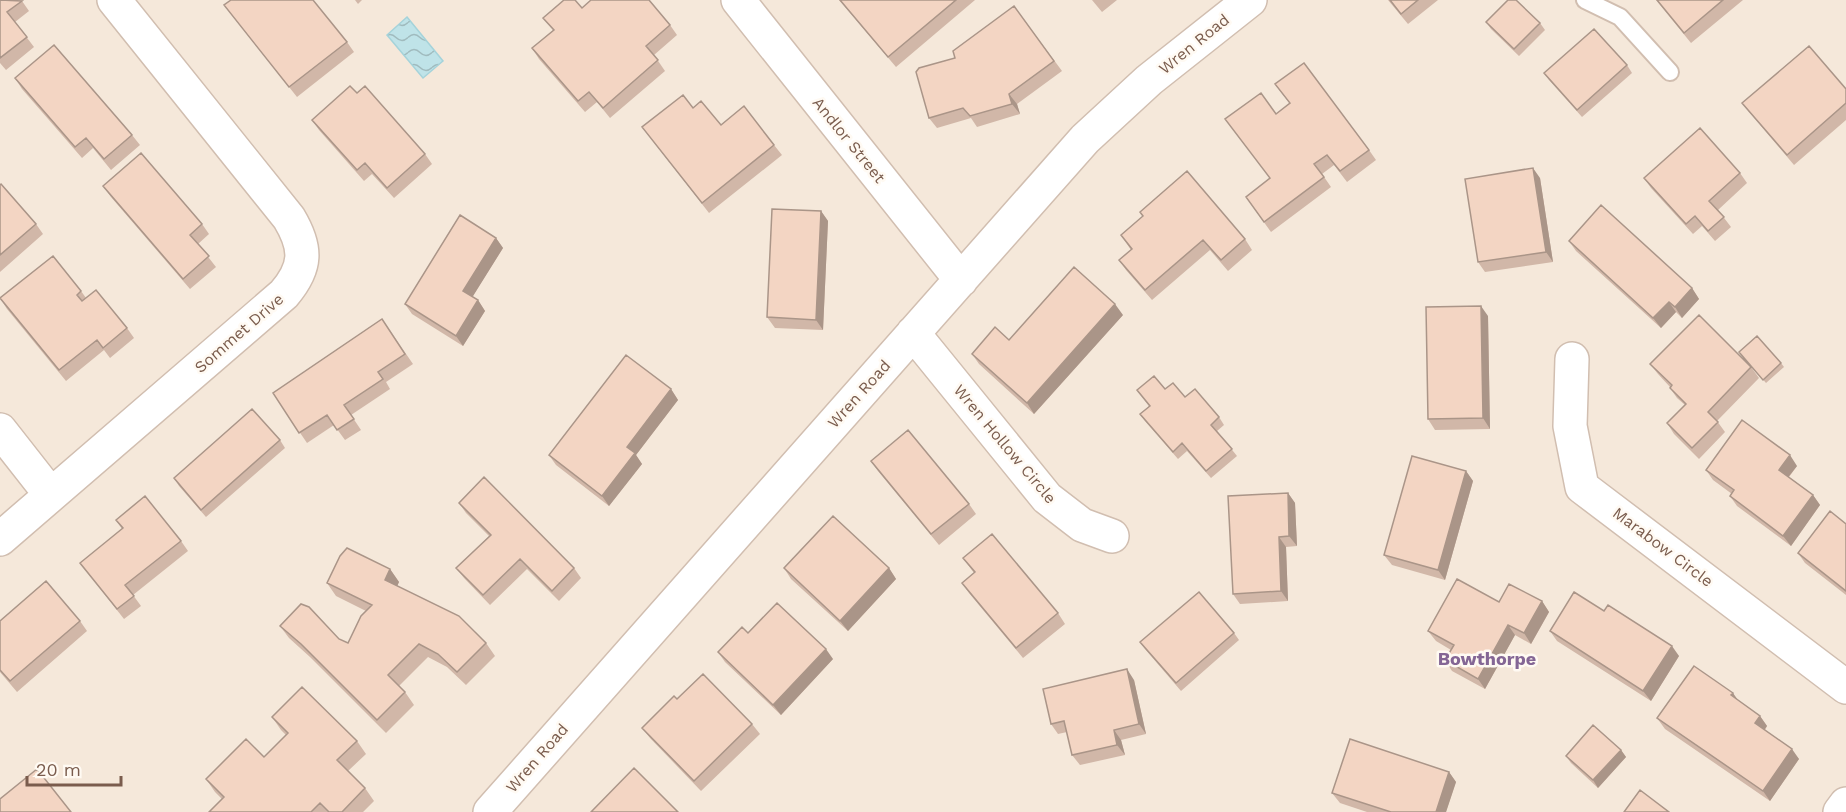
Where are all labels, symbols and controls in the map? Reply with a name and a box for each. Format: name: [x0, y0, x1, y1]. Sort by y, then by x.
street label: Wren Road: [1155, 10, 1233, 78]
street label: Andlor Street: [809, 93, 890, 187]
street label: Sommet Drive: [191, 289, 287, 377]
street label: Wren Road: [824, 356, 894, 432]
street label: Wren Hollow Circle: [950, 381, 1060, 507]
street label: Marabow Circle: [1609, 503, 1717, 591]
district label: Bowthorpe: [1438, 648, 1536, 669]
street label: Wren Road: [502, 720, 572, 796]
scale bar: [27, 749, 122, 787]
text: 20 m: [36, 759, 81, 780]

